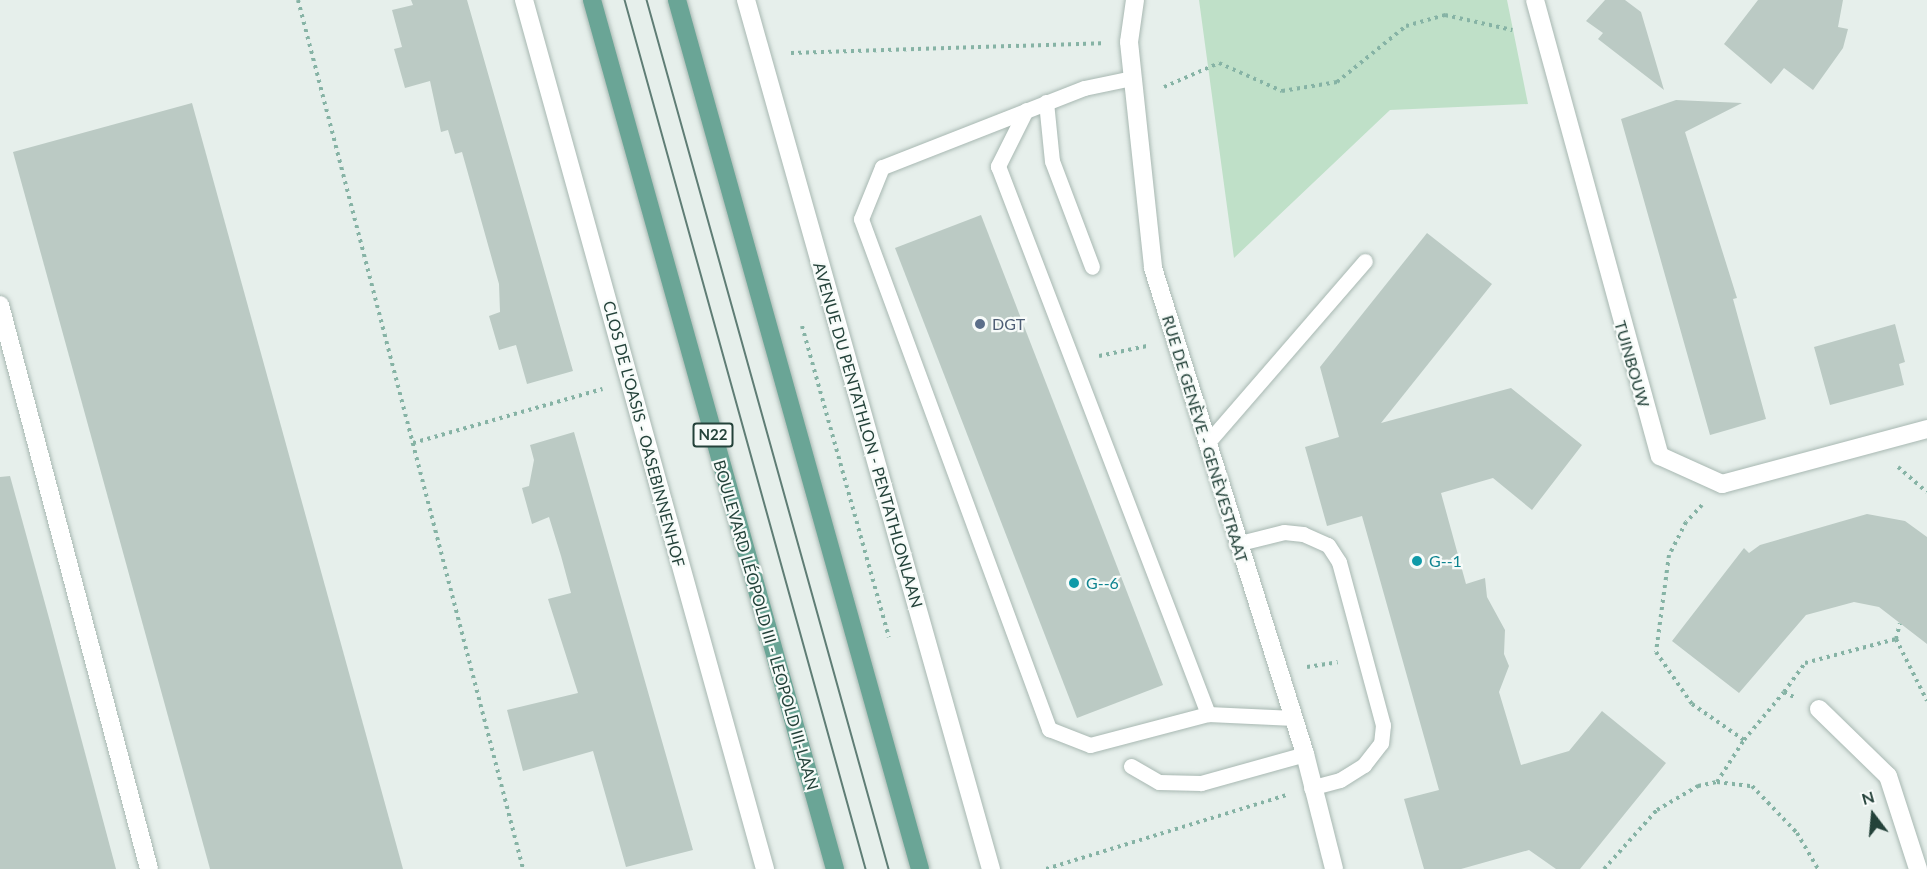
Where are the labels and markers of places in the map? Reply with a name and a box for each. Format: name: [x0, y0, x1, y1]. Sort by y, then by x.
place label: DGT: [992, 314, 1025, 334]
marker: DGT: [973, 317, 987, 331]
place label: G--1: [1429, 551, 1462, 571]
marker: G--1: [1410, 554, 1424, 568]
place label: G--6: [1086, 573, 1119, 593]
marker: G--6: [1067, 576, 1081, 590]

